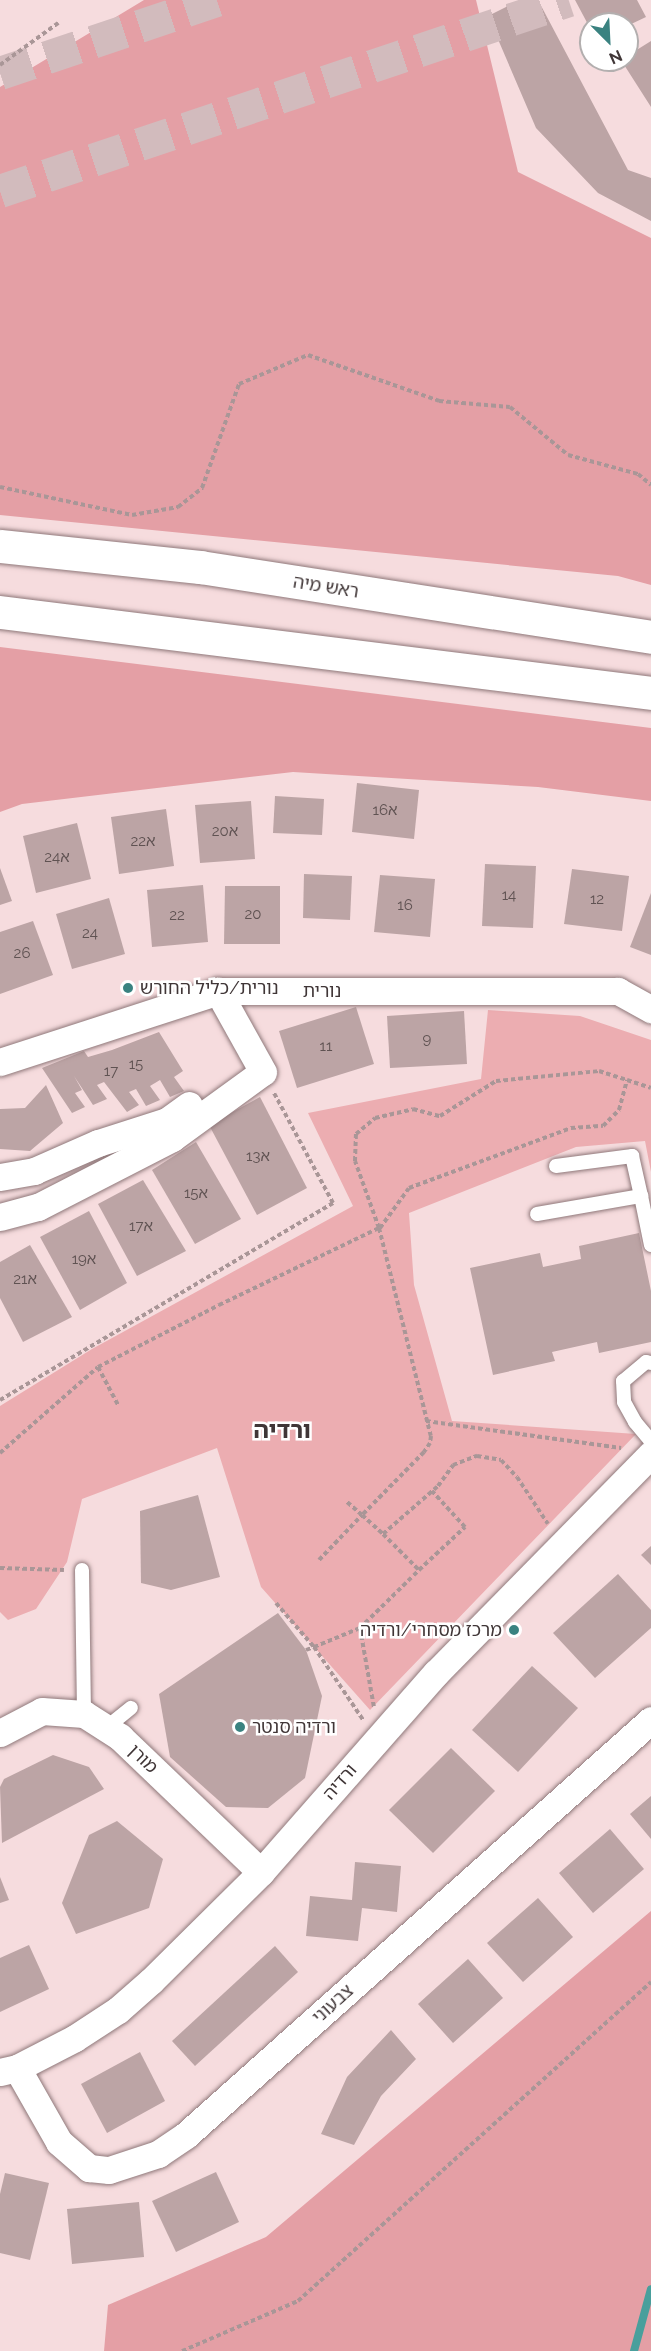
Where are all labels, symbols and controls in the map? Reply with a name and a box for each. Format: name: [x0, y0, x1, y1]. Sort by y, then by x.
north arrow: [579, 12, 639, 72]
text: N: [606, 46, 625, 68]
street label: ראש מיה: [292, 571, 360, 603]
house number: 16א: [373, 802, 397, 820]
house number: 20א: [212, 823, 238, 841]
house number: 22א: [130, 833, 156, 851]
house number: 24א: [44, 849, 70, 867]
house number: 14: [502, 887, 516, 905]
house number: 12: [590, 891, 604, 909]
house number: 16: [397, 897, 413, 915]
house number: 20: [245, 906, 261, 924]
house number: 22: [169, 907, 185, 925]
house number: 24: [82, 925, 98, 943]
house number: 26: [14, 945, 30, 963]
place label: נורית/כליל החורש: [140, 977, 279, 999]
street label: נורית: [303, 980, 341, 1002]
marker: נורית/כליל החורש: [121, 981, 135, 995]
house number: 9: [423, 1031, 431, 1049]
house number: 11: [320, 1038, 332, 1056]
house number: 15: [129, 1056, 143, 1074]
house number: 17: [104, 1063, 118, 1081]
house number: 13א: [246, 1148, 270, 1166]
house number: 15א: [184, 1185, 208, 1203]
house number: 17א: [129, 1218, 153, 1236]
house number: 19א: [72, 1251, 96, 1269]
house number: 21א: [13, 1271, 37, 1289]
district label: ורדיה: [253, 1416, 311, 1444]
place label: מרכז מסחרי/ורדיה: [360, 1619, 502, 1641]
marker: מרכז מסחרי/ורדיה: [507, 1623, 521, 1637]
place label: ורדיה סנטר: [252, 1716, 336, 1738]
marker: ורדיה סנטר: [233, 1720, 247, 1734]
street label: מורן: [124, 1740, 162, 1778]
street label: ורדיה: [319, 1760, 361, 1804]
street label: צבעוני: [308, 1980, 358, 2028]

